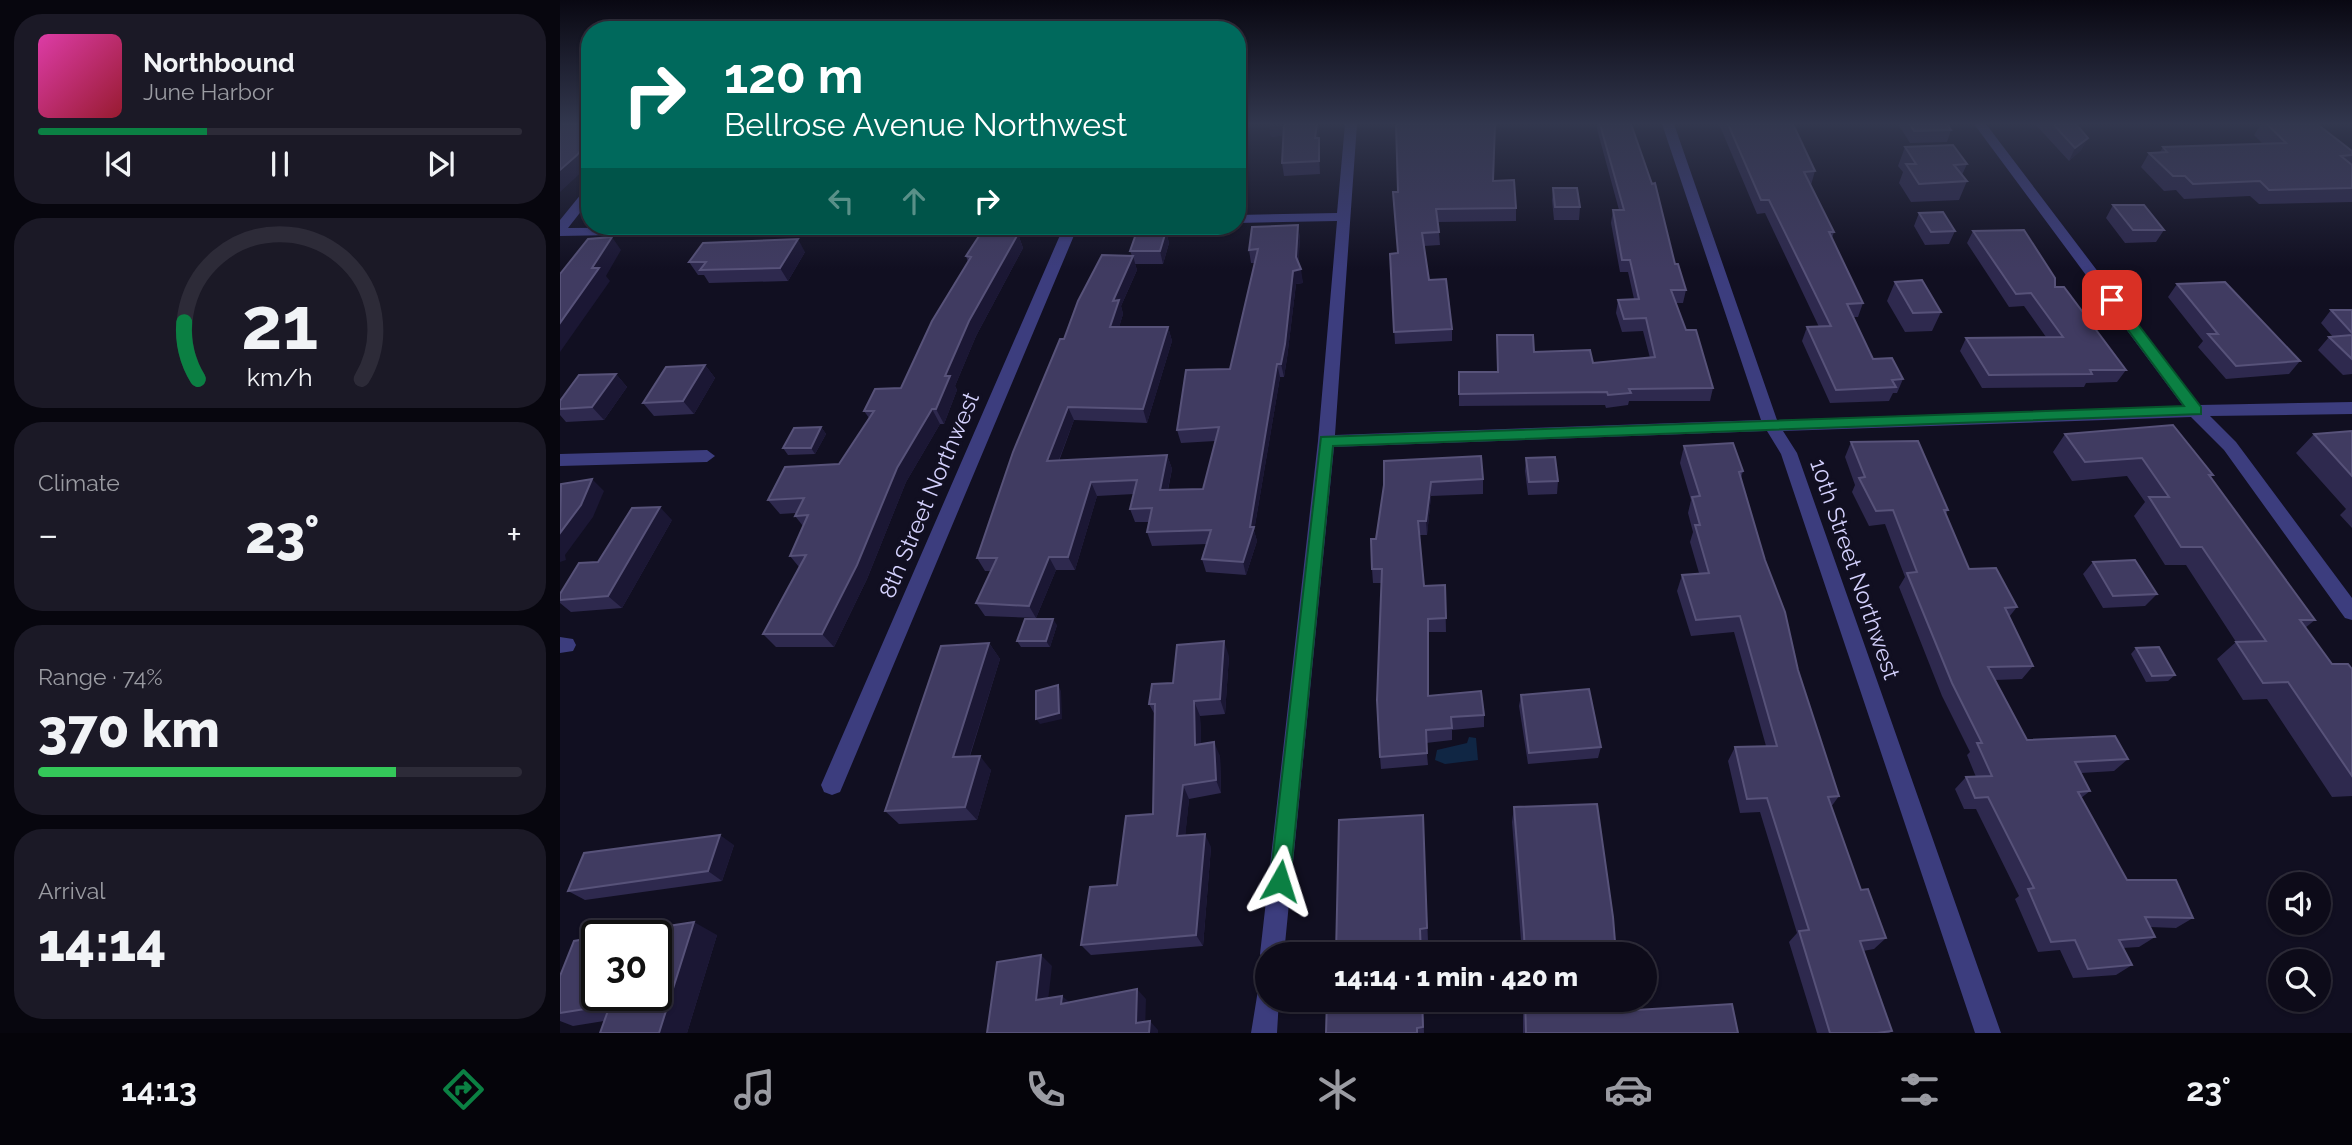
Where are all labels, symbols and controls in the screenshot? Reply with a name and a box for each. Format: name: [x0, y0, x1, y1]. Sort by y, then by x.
text: 120 m: [724, 47, 863, 104]
text: Northbound: [143, 48, 295, 78]
icon: right: [609, 49, 700, 140]
text: June Harbor: [143, 78, 274, 105]
text: Bellrose Avenue Northwest: [724, 106, 1127, 143]
icon: previous: [100, 145, 138, 183]
icon: pause: [261, 145, 299, 183]
icon: next: [422, 145, 460, 183]
icon: left: [822, 182, 860, 220]
icon: ahead: [895, 182, 933, 220]
icon: right: [968, 182, 1006, 220]
pin: [2082, 270, 2142, 330]
text: 21: [241, 281, 319, 366]
icon: arrive: [2093, 281, 2131, 319]
text: km/h: [247, 361, 313, 391]
street label: 8th Street Northwest: [873, 388, 984, 602]
street label: 10th Street Northwest: [1805, 455, 1906, 683]
text: Climate: [38, 469, 120, 496]
text: 23°: [245, 504, 319, 565]
text: −: [38, 512, 58, 557]
text: +: [506, 512, 522, 557]
text: Range · 74%: [38, 663, 163, 690]
text: 370 km: [38, 698, 220, 759]
position arrow: [1243, 844, 1317, 918]
map controls: [2268, 872, 2331, 1012]
button: sound: [2268, 872, 2331, 935]
text: Arrival: [38, 877, 105, 904]
text: 14:14: [38, 912, 166, 973]
speed limit sign: 30: [581, 920, 672, 1011]
button: search: [2268, 949, 2331, 1012]
text: 14:14 · 1 min · 420 m: [1334, 962, 1578, 992]
icon: directions: [439, 1065, 488, 1114]
icon: music: [730, 1065, 779, 1114]
icon: phone: [1021, 1065, 1070, 1114]
icon: climate: [1313, 1065, 1362, 1114]
icon: car: [1604, 1065, 1653, 1114]
icon: filters: [1895, 1065, 1944, 1114]
text: 14:13: [121, 1071, 197, 1108]
text: 23°: [2186, 1071, 2231, 1108]

